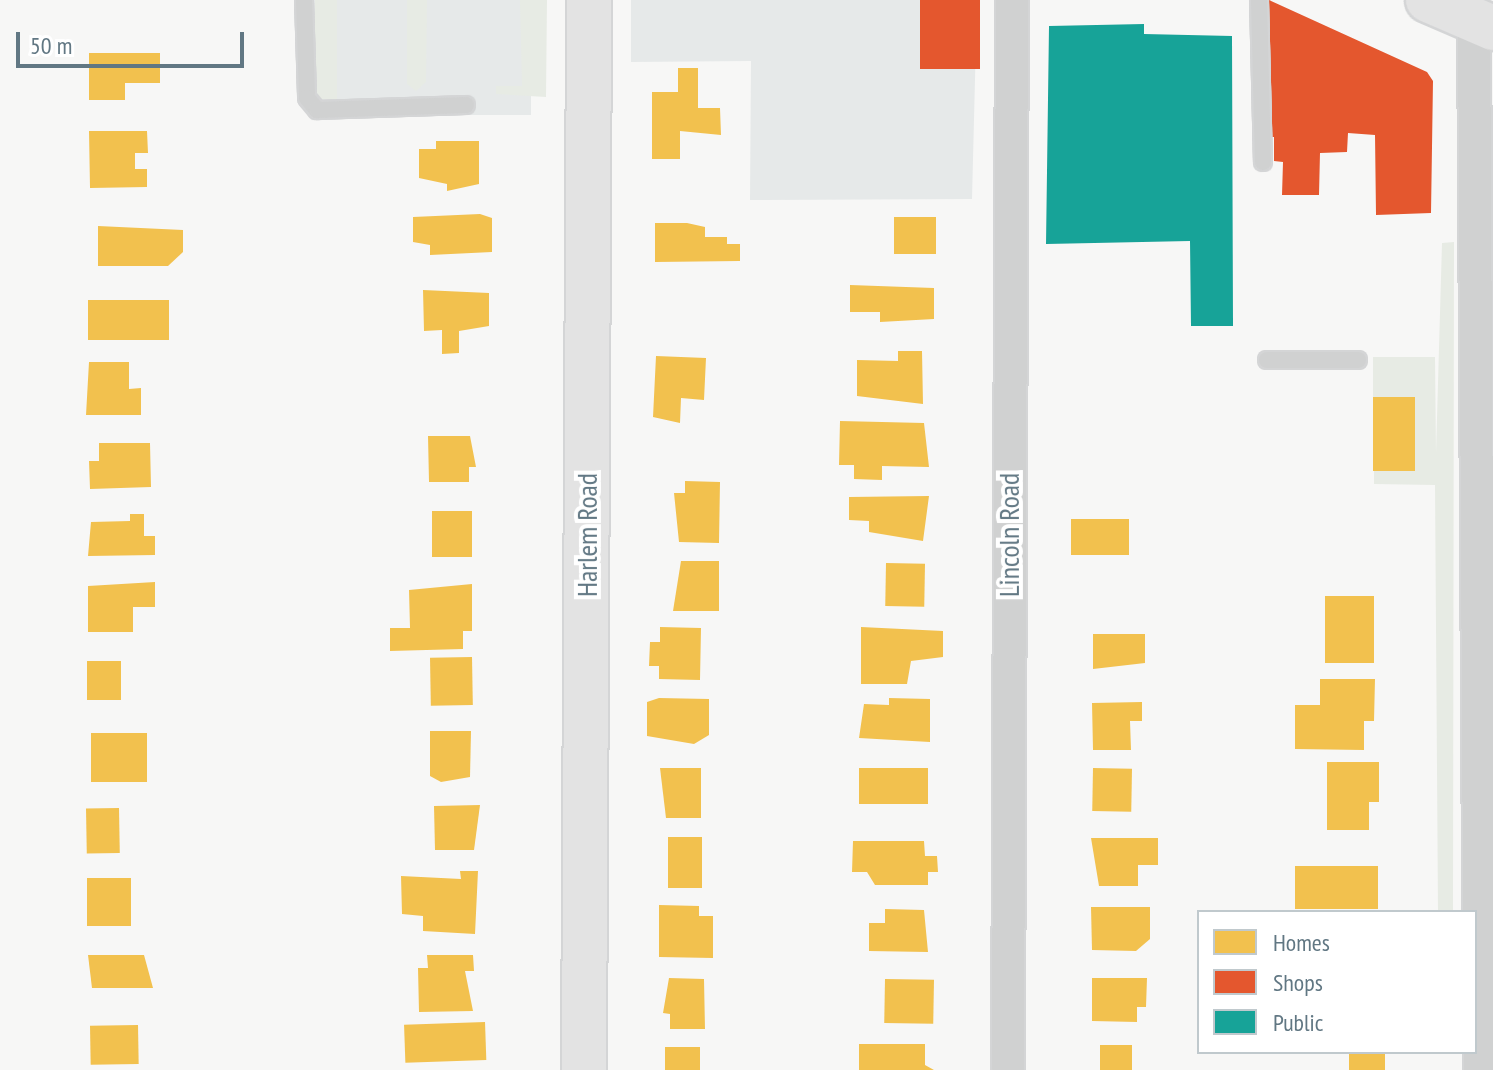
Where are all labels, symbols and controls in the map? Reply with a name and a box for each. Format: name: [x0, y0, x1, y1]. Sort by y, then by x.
scale bar: [20, 16, 248, 66]
text: 50 m: [30, 30, 72, 61]
street label: Harlem Road: [570, 473, 604, 597]
street label: Lincoln Road: [992, 473, 1026, 597]
legend: [1197, 910, 1477, 1054]
text: Homes: [1273, 927, 1330, 958]
text: Shops: [1273, 967, 1323, 998]
text: Public: [1273, 1007, 1323, 1038]

